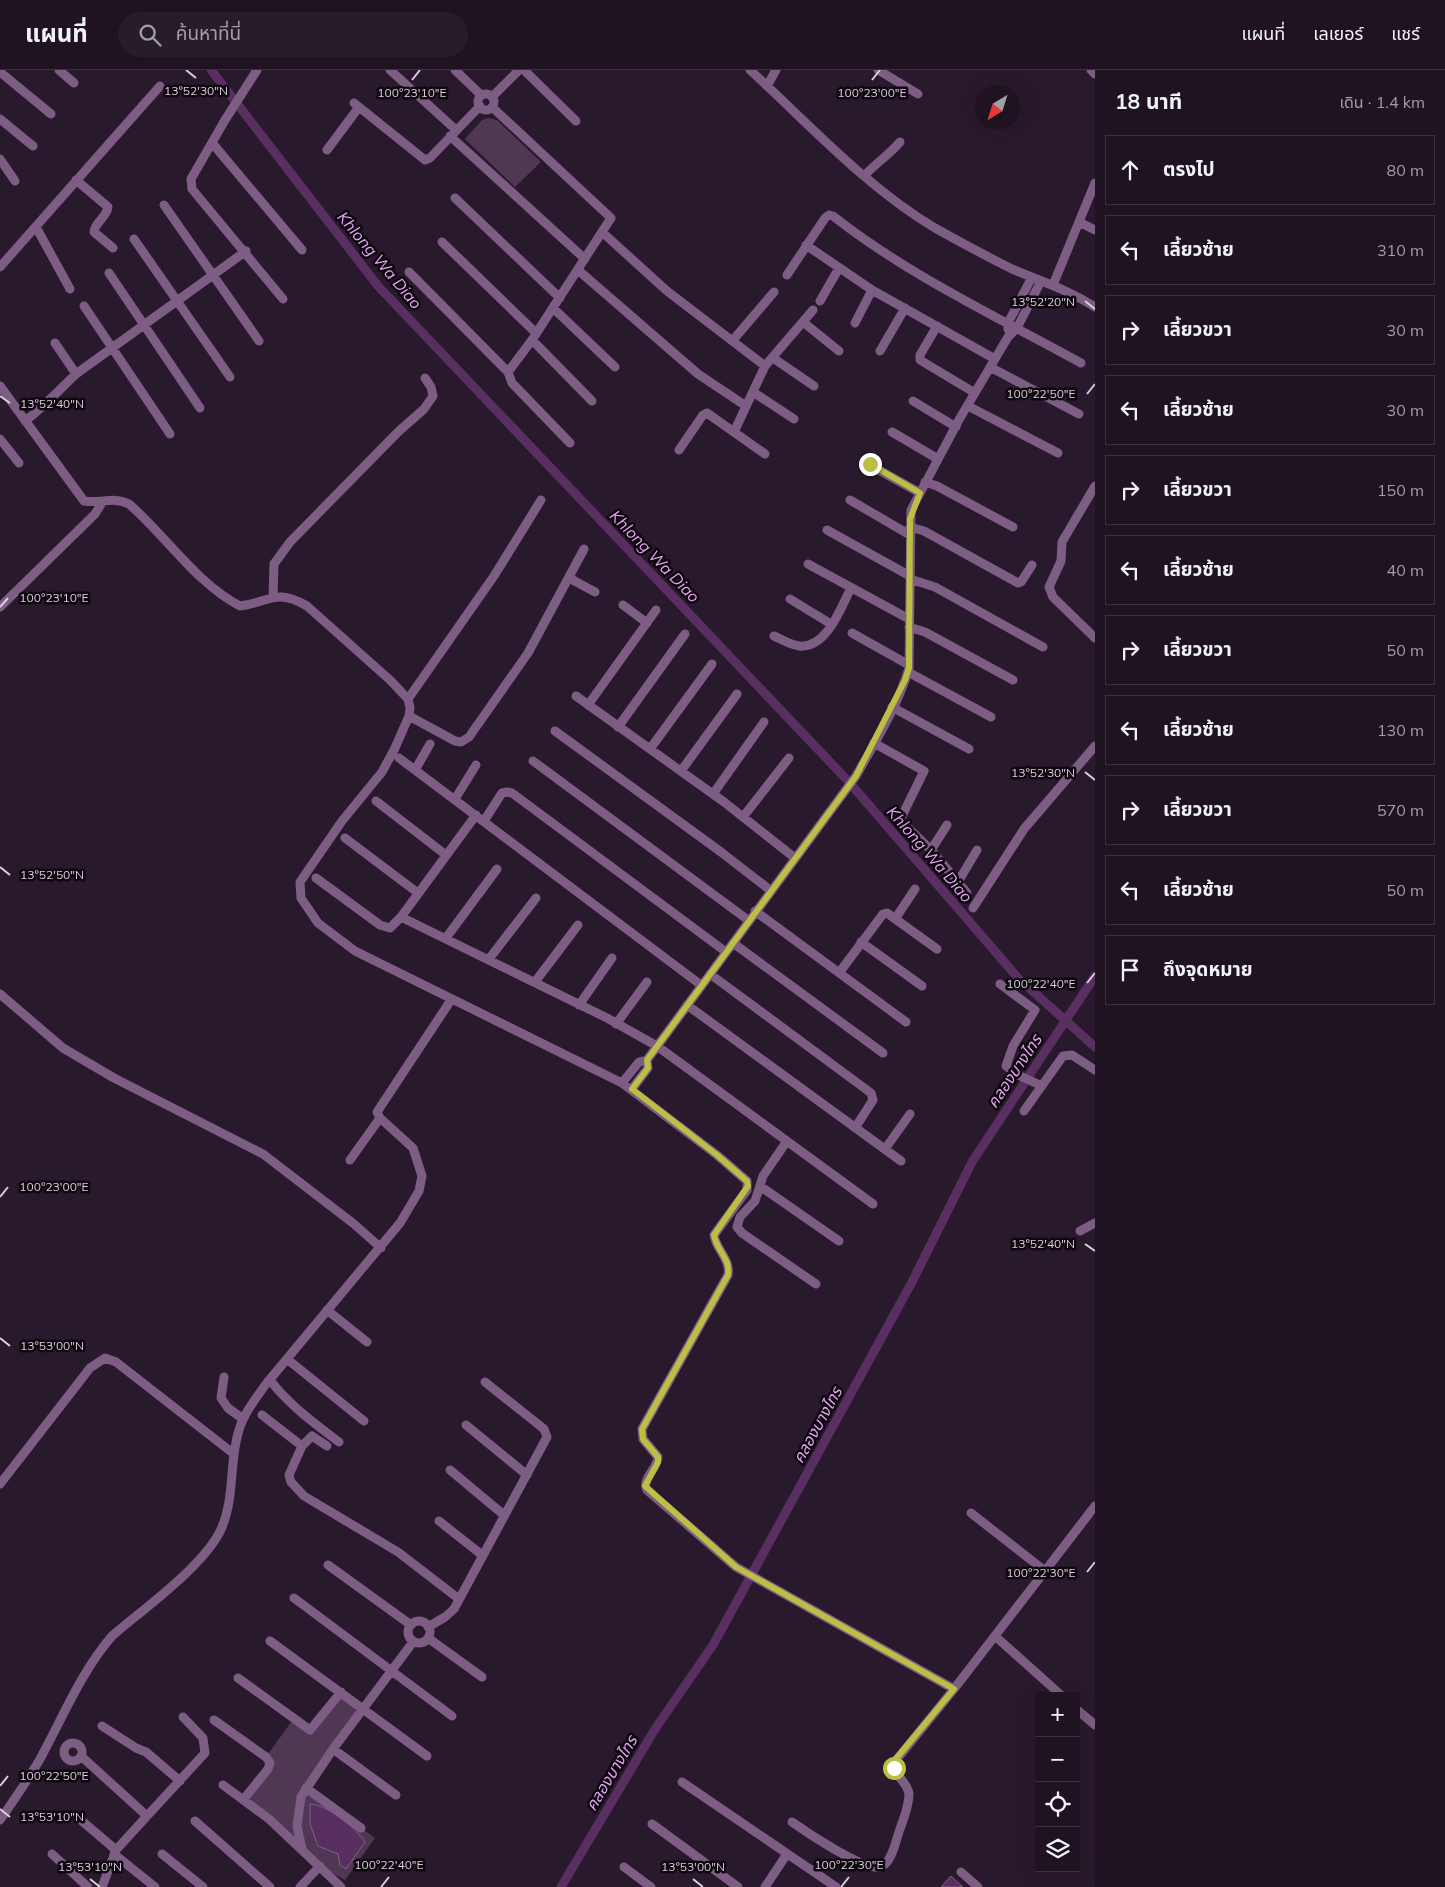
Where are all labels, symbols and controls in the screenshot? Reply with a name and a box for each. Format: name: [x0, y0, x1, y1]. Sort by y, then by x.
search box: [118, 12, 468, 57]
text: แผนที่: [25, 18, 88, 48]
icon: search: [136, 21, 164, 49]
text: ค้นหาที่นี่: [176, 21, 241, 45]
text: แผนที่: [1241, 22, 1285, 45]
text: เลเยอร์: [1313, 22, 1363, 45]
text: แชร์: [1391, 22, 1420, 45]
text: 13°52'30"N: [164, 83, 228, 98]
text: 100°23'10"E: [377, 85, 447, 100]
text: 100°23'00"E: [837, 85, 907, 100]
north arrow: [975, 85, 1020, 130]
text: 18 นาที: [1115, 88, 1182, 114]
text: เดิน · 1.4 km: [1339, 92, 1425, 112]
icon: ahead: [1116, 156, 1144, 184]
text: ตรงไป: [1163, 157, 1215, 181]
text: 80 m: [1387, 160, 1424, 180]
water label: Khlong Wa Diao: [334, 207, 426, 313]
icon: left: [1116, 236, 1144, 264]
text: เลี้ยวซ้าย: [1163, 237, 1234, 261]
text: 310 m: [1377, 240, 1424, 260]
text: 13°52'20"N: [1011, 294, 1075, 309]
icon: right: [1116, 316, 1144, 344]
text: เลี้ยวขวา: [1163, 317, 1232, 341]
text: 30 m: [1387, 320, 1424, 340]
text: 100°22'50"E: [1006, 386, 1076, 401]
text: 13°52'40"N: [20, 396, 84, 411]
icon: left: [1116, 396, 1144, 424]
text: เลี้ยวซ้าย: [1163, 397, 1234, 421]
text: 30 m: [1387, 400, 1424, 420]
route end: [859, 453, 882, 476]
icon: right: [1116, 476, 1144, 504]
text: เลี้ยวขวา: [1163, 477, 1232, 501]
text: 150 m: [1377, 480, 1424, 500]
water label: Khlong Wa Diao: [606, 506, 704, 606]
icon: left: [1116, 556, 1144, 584]
text: เลี้ยวซ้าย: [1163, 557, 1234, 581]
text: 40 m: [1387, 560, 1424, 580]
text: 100°23'10"E: [19, 590, 89, 605]
icon: right: [1116, 636, 1144, 664]
text: เลี้ยวขวา: [1163, 637, 1232, 661]
text: 50 m: [1387, 640, 1424, 660]
icon: left: [1116, 716, 1144, 744]
text: เลี้ยวซ้าย: [1163, 717, 1234, 741]
text: 130 m: [1377, 720, 1424, 740]
text: 13°52'30"N: [1011, 765, 1075, 780]
icon: right: [1116, 796, 1144, 824]
text: เลี้ยวขวา: [1163, 797, 1232, 821]
text: 570 m: [1377, 800, 1424, 820]
water label: Khlong Wa Diao: [883, 802, 977, 906]
text: 13°52'50"N: [20, 867, 84, 882]
icon: left: [1116, 876, 1144, 904]
text: เลี้ยวซ้าย: [1163, 877, 1234, 901]
text: 50 m: [1387, 880, 1424, 900]
icon: arrive: [1116, 956, 1144, 984]
text: ถึงจุดหมาย: [1163, 957, 1253, 981]
text: 100°22'40"E: [1006, 976, 1076, 991]
water label: คลองบางไทร: [982, 1030, 1046, 1111]
text: 100°23'00"E: [19, 1179, 89, 1194]
text: 13°52'40"N: [1011, 1236, 1075, 1251]
text: 13°53'00"N: [20, 1338, 84, 1353]
water label: คลองบางไทร: [788, 1382, 847, 1467]
text: 100°22'30"E: [1006, 1565, 1076, 1580]
map controls: [1035, 1692, 1080, 1872]
button: +: [1035, 1692, 1080, 1737]
water label: คลองบางไทร: [581, 1731, 642, 1814]
button: −: [1035, 1737, 1080, 1782]
route start: [883, 1757, 906, 1780]
text: 100°22'50"E: [19, 1768, 89, 1783]
button: locate: [1035, 1782, 1080, 1827]
text: 13°53'10"N: [20, 1809, 84, 1824]
button: layers: [1035, 1827, 1080, 1872]
text: 100°22'40"E: [354, 1857, 424, 1872]
text: 100°22'30"E: [814, 1857, 884, 1872]
text: 13°53'10"N: [58, 1859, 122, 1874]
text: 13°53'00"N: [661, 1859, 725, 1874]

